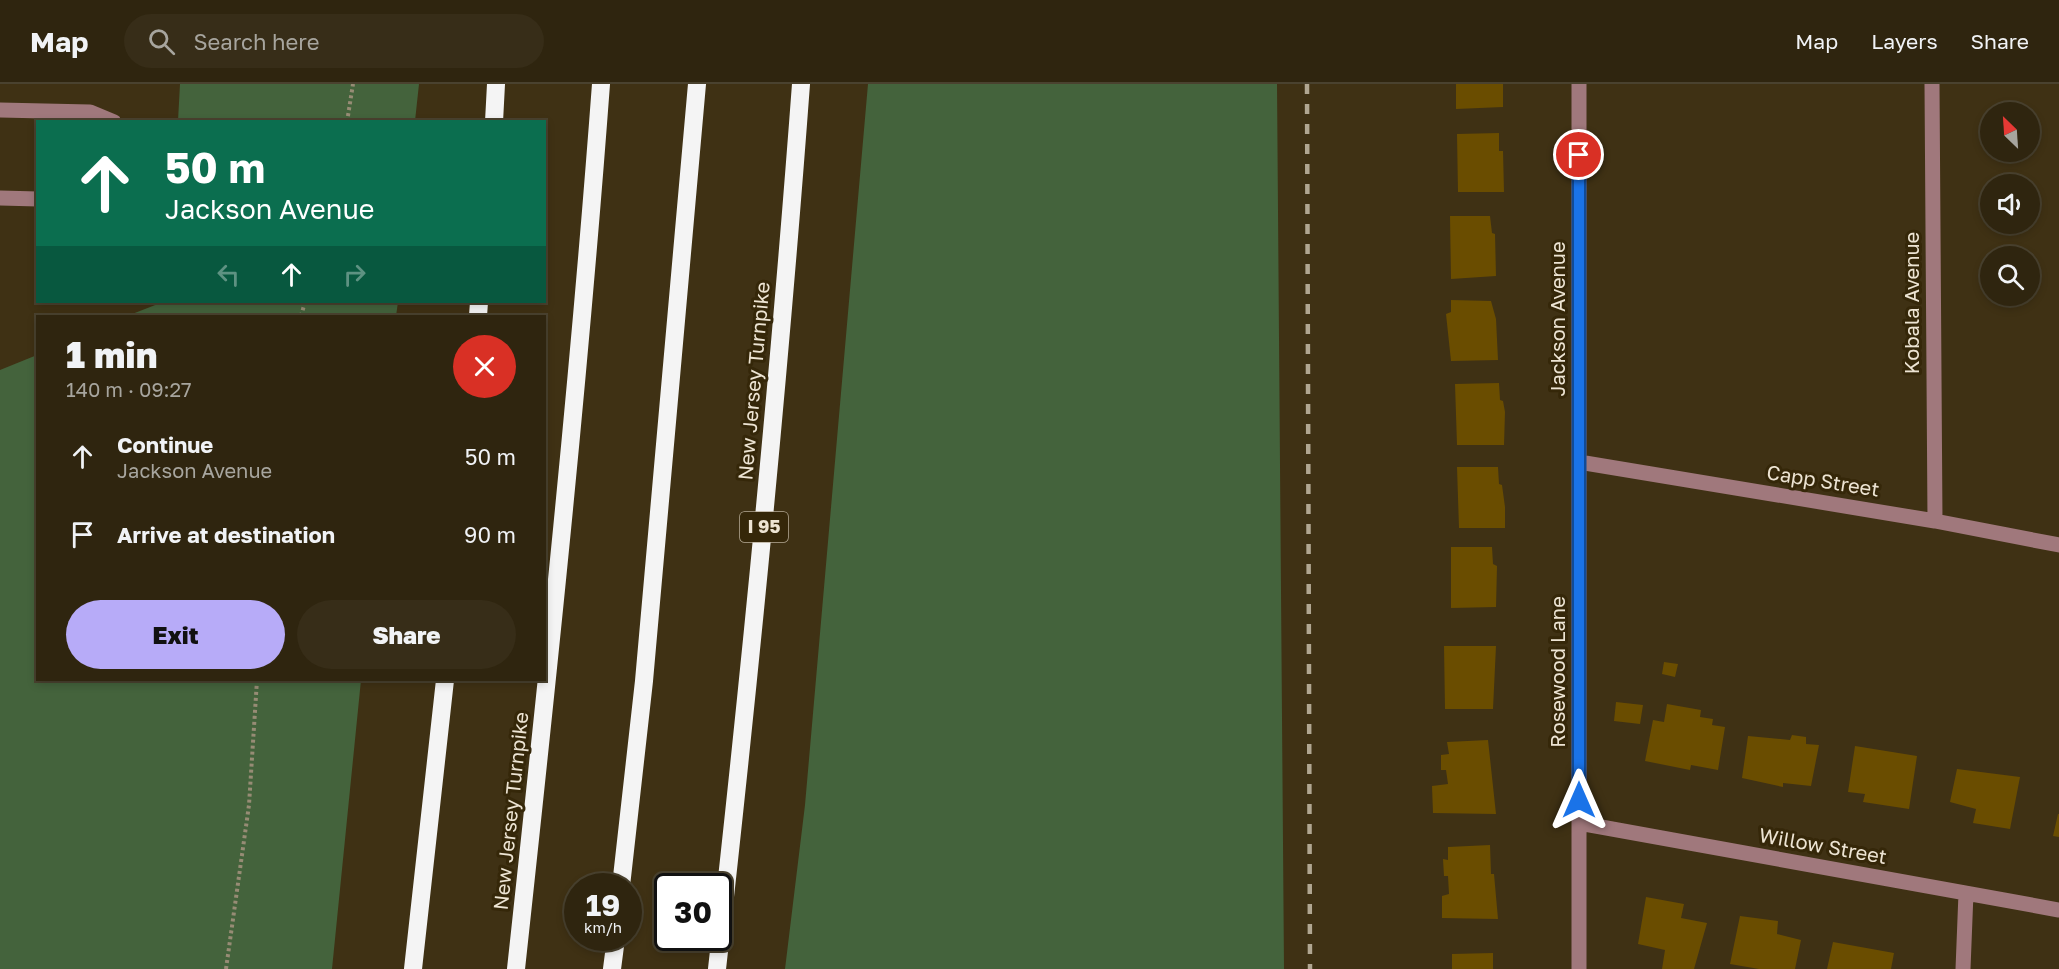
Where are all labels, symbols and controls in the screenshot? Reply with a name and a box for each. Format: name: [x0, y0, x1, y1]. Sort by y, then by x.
search box: [124, 14, 544, 68]
text: Map: [30, 25, 88, 58]
icon: search: [145, 25, 178, 58]
text: Search here: [193, 28, 319, 55]
text: Map: [1795, 28, 1838, 54]
text: Layers: [1871, 28, 1938, 54]
text: Share: [1971, 28, 2029, 54]
north arrow: [1980, 102, 2040, 162]
map controls: [1980, 102, 2040, 306]
pin: [1553, 129, 1604, 180]
icon: arrive: [1562, 138, 1595, 171]
text: 50 m: [165, 142, 265, 192]
icon: ahead: [66, 144, 144, 222]
button: sound: [1980, 174, 2040, 234]
text: Jackson Avenue: [165, 193, 374, 225]
street label: Kobala Avenue: [1899, 232, 1923, 374]
street label: Jackson Avenue: [1545, 241, 1569, 397]
button: search: [1980, 246, 2040, 306]
icon: left: [212, 258, 245, 291]
icon: ahead: [275, 258, 308, 291]
icon: right: [338, 258, 371, 291]
street label: New Jersey Turnpike: [732, 281, 774, 481]
text: 1 min: [66, 333, 157, 376]
button: close: [453, 335, 516, 398]
text: 140 m · 09:27: [66, 377, 192, 401]
text: Continue: [117, 431, 213, 458]
icon: ahead: [66, 440, 99, 473]
text: 50 m: [465, 443, 516, 470]
text: Jackson Avenue: [117, 458, 272, 482]
street label: Capp Street: [1765, 459, 1881, 501]
road number: I 95: [740, 512, 788, 542]
icon: arrive: [66, 518, 99, 551]
text: Arrive at destination: [117, 521, 335, 548]
text: 90 m: [464, 521, 516, 548]
street label: Rosewood Lane: [1545, 596, 1569, 748]
button: Exit: [66, 600, 285, 669]
button: Share: [297, 600, 516, 669]
street label: New Jersey Turnpike: [488, 711, 532, 911]
position arrow: [1547, 768, 1611, 832]
street label: Willow Street: [1757, 822, 1889, 868]
speed limit sign: 30: [654, 873, 732, 951]
text: 19: [586, 887, 620, 923]
text: km/h: [584, 918, 622, 936]

